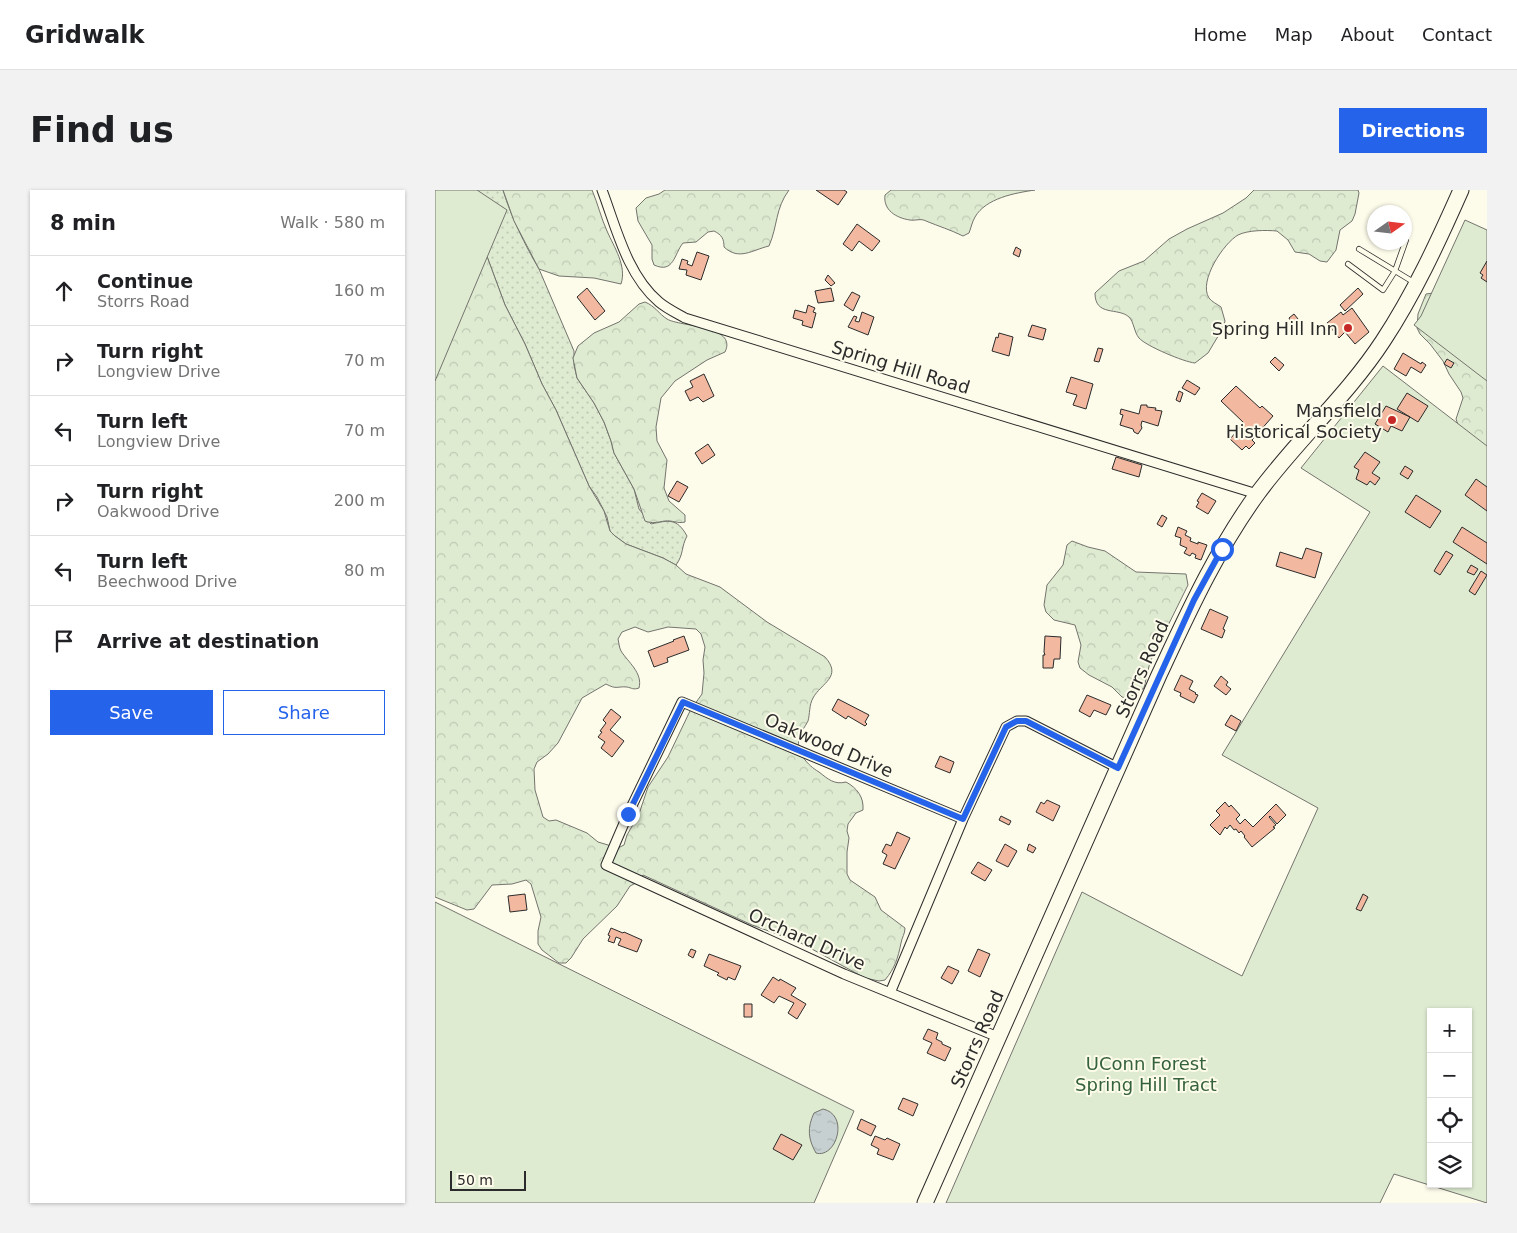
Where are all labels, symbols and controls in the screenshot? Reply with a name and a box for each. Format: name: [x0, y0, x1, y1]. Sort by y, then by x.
text: Gridwalk: [25, 21, 145, 49]
text: Home: [1194, 24, 1247, 45]
text: Map: [1275, 24, 1313, 45]
text: About: [1341, 24, 1394, 45]
text: Contact: [1422, 24, 1492, 45]
button: Directions: [1339, 108, 1487, 153]
text: Find us: [30, 110, 174, 150]
north arrow: [1367, 205, 1412, 250]
text: 8 min: [50, 211, 116, 235]
text: Walk · 580 m: [280, 213, 385, 232]
text: Continue: [97, 270, 193, 292]
icon: ahead: [50, 277, 78, 305]
text: 160 m: [334, 281, 385, 300]
text: Storrs Road: [97, 292, 190, 311]
place label: Spring Hill Inn: [1212, 318, 1338, 339]
marker: Spring Hill Inn: [1342, 322, 1354, 334]
street label: Spring Hill Road: [829, 336, 973, 398]
text: Turn right: [97, 340, 203, 362]
icon: right: [50, 347, 78, 375]
text: 70 m: [344, 351, 385, 370]
text: Longview Drive: [97, 362, 220, 381]
place label: Mansfield Historical Society: [1226, 400, 1382, 442]
text: Turn left: [97, 410, 188, 432]
marker: Mansfield Historical Society: [1386, 414, 1398, 426]
icon: left: [50, 417, 78, 445]
text: 70 m: [344, 421, 385, 440]
text: Longview Drive: [97, 432, 220, 451]
text: Turn right: [97, 480, 203, 502]
icon: right: [50, 487, 78, 515]
text: 200 m: [334, 491, 385, 510]
text: Oakwood Drive: [97, 502, 219, 521]
route start: [1211, 538, 1234, 561]
text: Turn left: [97, 550, 188, 572]
icon: left: [50, 557, 78, 585]
text: 80 m: [344, 561, 385, 580]
text: Beechwood Drive: [97, 572, 237, 591]
street label: Storrs Road: [1111, 617, 1173, 721]
icon: arrive: [50, 627, 78, 655]
text: Arrive at destination: [97, 630, 319, 652]
button: Save: [50, 690, 213, 735]
button: Share: [223, 690, 385, 735]
street label: Oakwood Drive: [762, 708, 896, 782]
route end: [617, 803, 640, 826]
street label: Orchard Drive: [745, 904, 869, 974]
street label: Storrs Road: [946, 987, 1008, 1091]
map controls: [1427, 1008, 1472, 1188]
button: +: [1427, 1008, 1472, 1053]
park label: UConn Forest Spring Hill Tract: [1075, 1053, 1217, 1095]
button: −: [1427, 1053, 1472, 1098]
button: locate: [1427, 1098, 1472, 1143]
button: layers: [1427, 1143, 1472, 1188]
scale bar: [450, 1168, 526, 1191]
text: 50 m: [457, 1172, 493, 1188]

